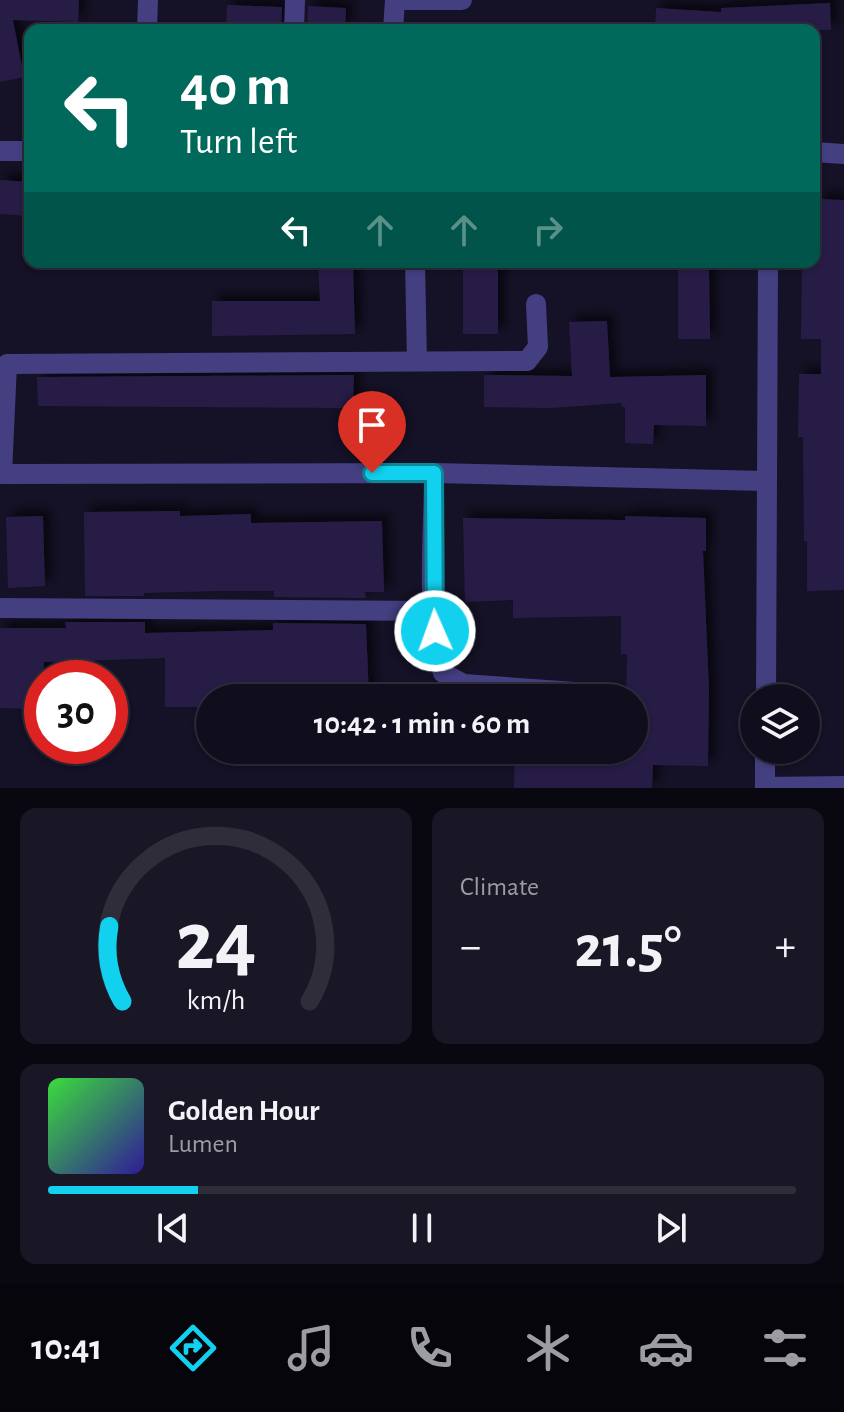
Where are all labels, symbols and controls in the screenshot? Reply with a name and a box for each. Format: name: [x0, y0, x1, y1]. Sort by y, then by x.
icon: left: [48, 56, 152, 160]
text: 40 m: [180, 59, 291, 115]
text: Turn left: [180, 124, 297, 160]
icon: left: [274, 208, 318, 252]
icon: ahead: [358, 208, 402, 252]
icon: ahead: [442, 208, 486, 252]
icon: right: [526, 208, 570, 252]
pin: [338, 391, 406, 473]
icon: arrive: [350, 403, 394, 447]
position arrow: [393, 589, 477, 673]
speed limit sign: 30: [24, 660, 128, 764]
map controls: [740, 684, 820, 764]
button: layers: [740, 684, 820, 764]
text: 10:42 · 1 min · 60 m: [314, 709, 530, 739]
text: Climate: [460, 874, 539, 900]
text: 24: [175, 901, 257, 985]
text: 21.5°: [574, 918, 682, 978]
text: −: [460, 925, 481, 969]
text: +: [775, 925, 796, 969]
text: km/h: [187, 986, 245, 1015]
text: Golden Hour: [168, 1096, 320, 1126]
text: Lumen: [168, 1131, 238, 1157]
icon: previous: [151, 1206, 195, 1250]
icon: pause: [400, 1206, 444, 1250]
icon: next: [649, 1206, 693, 1250]
icon: directions: [165, 1320, 221, 1376]
icon: music: [283, 1320, 339, 1376]
icon: phone: [402, 1320, 458, 1376]
icon: climate: [520, 1320, 576, 1376]
icon: car: [638, 1320, 694, 1376]
icon: filters: [757, 1320, 813, 1376]
text: 10:41: [31, 1330, 102, 1366]

